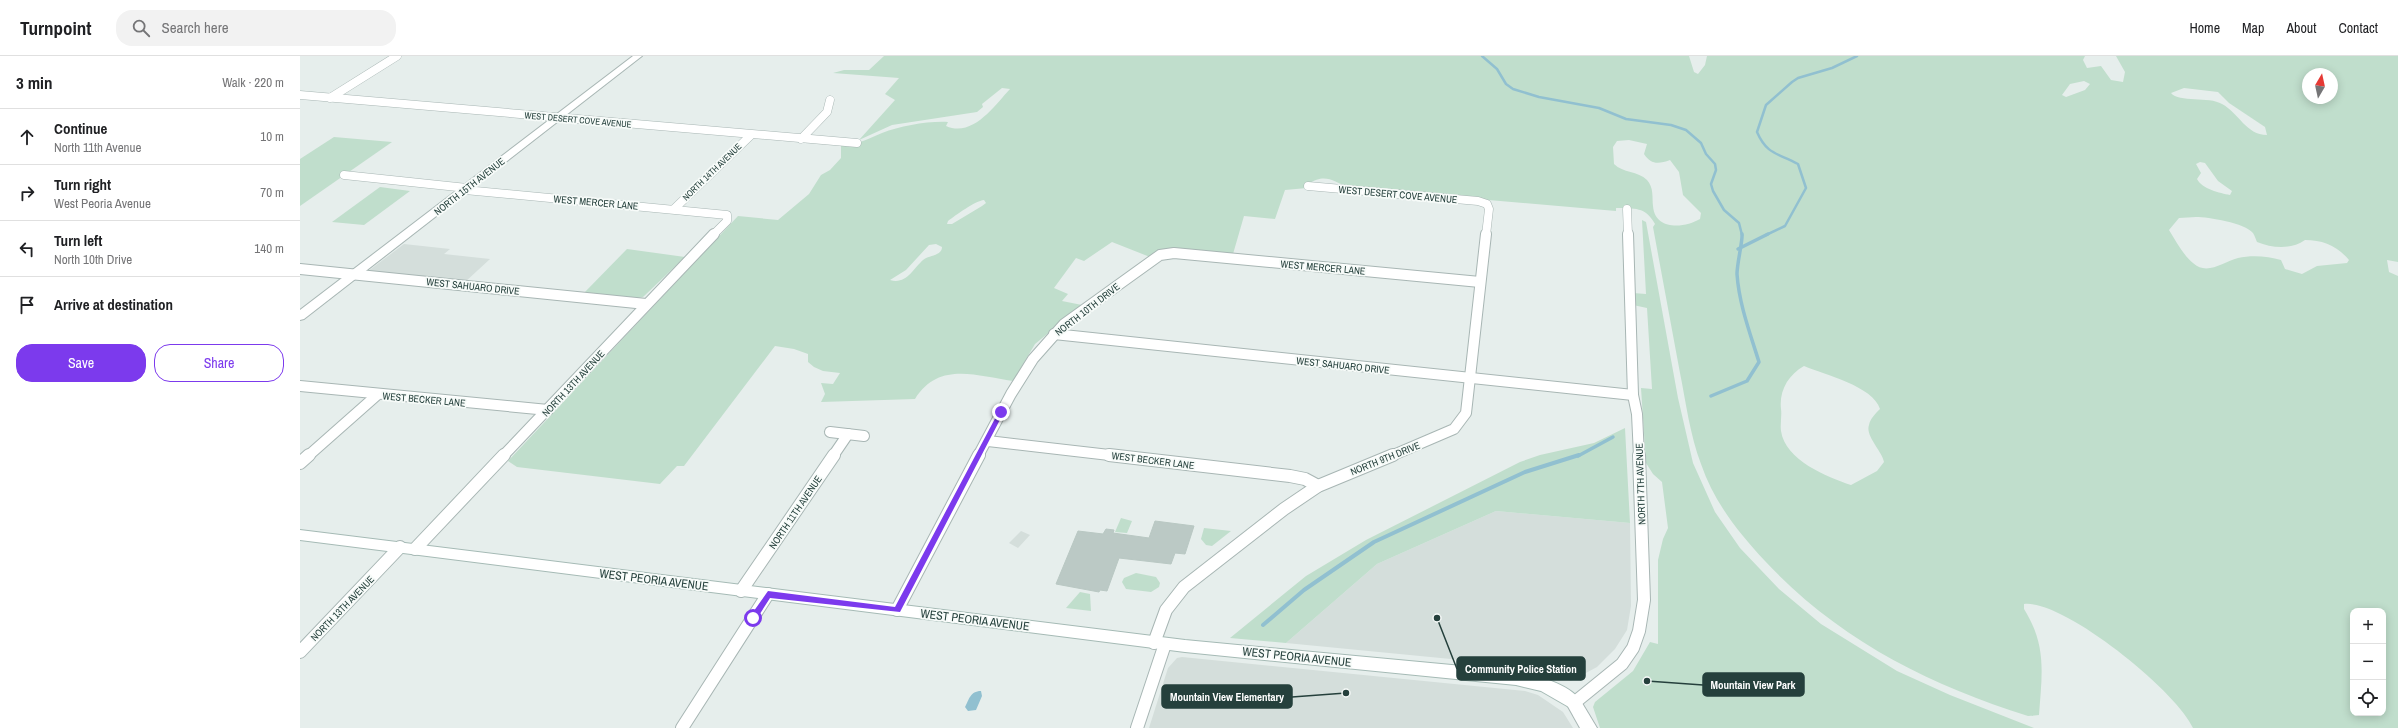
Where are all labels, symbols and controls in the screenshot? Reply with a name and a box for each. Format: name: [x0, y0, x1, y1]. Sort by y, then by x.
search box: [116, 10, 396, 46]
text: Turnpoint: [20, 15, 92, 41]
icon: search: [130, 17, 152, 39]
text: Search here: [162, 17, 229, 38]
text: Home: [2189, 19, 2220, 37]
text: Map: [2242, 19, 2264, 37]
text: About: [2286, 19, 2316, 37]
text: Contact: [2338, 19, 2378, 37]
north arrow: [2302, 68, 2338, 104]
text: 3 min: [16, 71, 52, 94]
text: Walk · 220 m: [222, 74, 284, 91]
street label: WEST DESERT COVE AVENUE: [524, 109, 632, 131]
text: Continue: [54, 118, 107, 139]
icon: ahead: [16, 126, 38, 148]
text: 10 m: [260, 128, 284, 145]
text: North 11th Avenue: [54, 139, 141, 156]
street label: NORTH 14TH AVENUE: [680, 141, 744, 203]
street label: NORTH 15TH AVENUE: [431, 155, 507, 218]
text: Turn right: [54, 174, 111, 195]
icon: right: [16, 182, 38, 204]
street label: WEST DESERT COVE AVENUE: [1338, 183, 1458, 206]
text: 70 m: [260, 184, 284, 201]
street label: WEST MERCER LANE: [553, 192, 639, 213]
text: West Peoria Avenue: [54, 195, 151, 212]
text: Turn left: [54, 230, 102, 251]
icon: left: [16, 238, 38, 260]
text: 140 m: [254, 240, 284, 257]
text: North 10th Drive: [54, 251, 132, 268]
street label: WEST MERCER LANE: [1280, 257, 1366, 278]
street label: WEST SAHUARO DRIVE: [426, 275, 520, 298]
street label: NORTH 10TH DRIVE: [1052, 280, 1122, 339]
icon: arrive: [16, 294, 38, 316]
text: Arrive at destination: [54, 294, 173, 315]
button: Save: [16, 344, 146, 382]
button: Share: [154, 344, 284, 382]
street label: NORTH 13TH AVENUE: [539, 347, 608, 419]
street label: WEST SAHUARO DRIVE: [1296, 354, 1390, 377]
street label: WEST BECKER LANE: [382, 389, 466, 410]
route end: [992, 403, 1010, 421]
street label: NORTH 9TH DRIVE: [1348, 439, 1422, 478]
street label: NORTH 7TH AVENUE: [1633, 443, 1648, 525]
street label: WEST BECKER LANE: [1111, 449, 1195, 472]
street label: NORTH 11TH AVENUE: [766, 473, 825, 551]
street label: WEST PEORIA AVENUE: [599, 565, 709, 595]
street label: NORTH 13TH AVENUE: [308, 573, 377, 644]
street label: WEST PEORIA AVENUE: [920, 605, 1030, 635]
map controls: [2350, 608, 2386, 716]
button: +: [2350, 608, 2386, 644]
route start: [744, 609, 762, 627]
street label: WEST PEORIA AVENUE: [1242, 643, 1352, 671]
button: −: [2350, 644, 2386, 680]
callout: Community Police Station: [1457, 657, 1585, 680]
text: Community Police Station: [1465, 662, 1577, 676]
callout: Mountain View Park: [1703, 673, 1804, 696]
text: Mountain View Park: [1710, 678, 1797, 692]
button: locate: [2350, 680, 2386, 716]
callout: Mountain View Elementary: [1162, 685, 1292, 708]
text: Mountain View Elementary: [1170, 690, 1284, 704]

